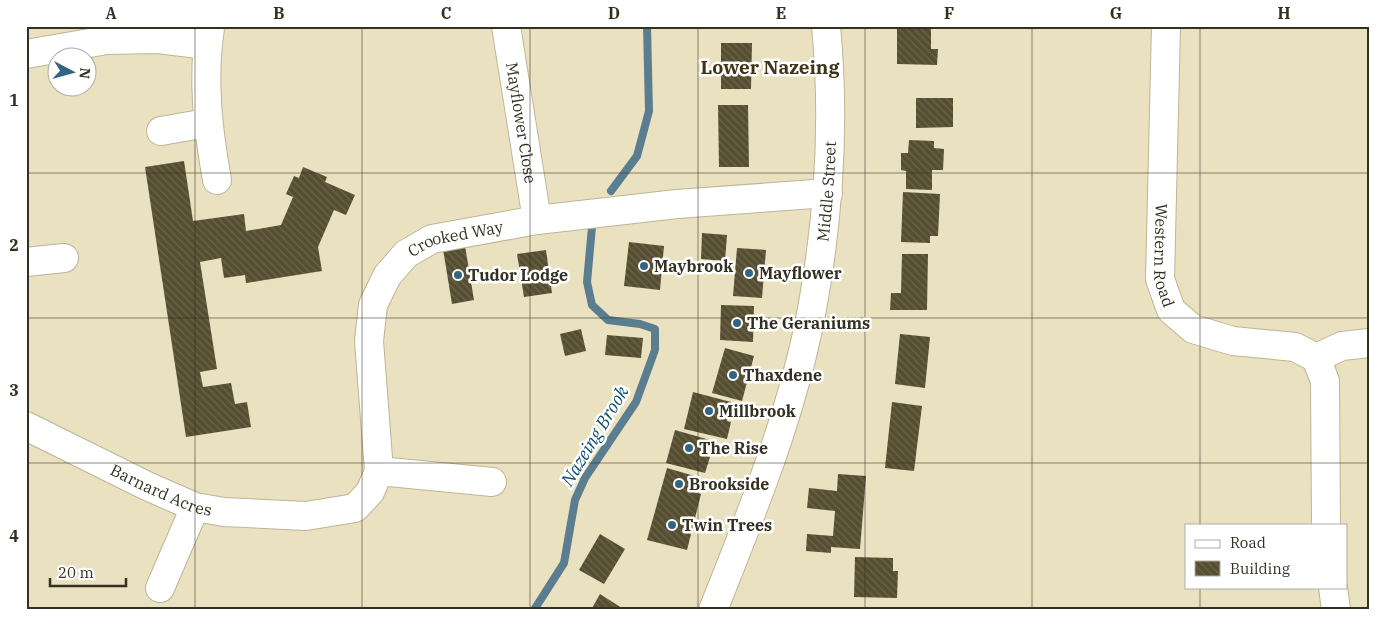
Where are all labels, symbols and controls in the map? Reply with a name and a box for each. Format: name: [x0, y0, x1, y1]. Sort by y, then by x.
text: A: [105, 3, 117, 23]
text: B: [273, 3, 285, 23]
text: C: [441, 3, 451, 23]
text: D: [608, 3, 620, 23]
text: E: [776, 3, 786, 23]
text: F: [944, 3, 954, 23]
text: G: [1110, 3, 1122, 23]
text: H: [1278, 3, 1291, 23]
north arrow: [48, 48, 98, 98]
district label: Lower Nazeing: [701, 55, 839, 79]
street label: Mayflower Close: [502, 61, 541, 185]
text: N: [75, 67, 94, 80]
text: 1: [9, 90, 19, 110]
street label: Middle Street: [812, 141, 840, 243]
street label: Western Road: [1150, 203, 1179, 310]
street label: Crooked Way: [404, 216, 505, 261]
text: 2: [9, 235, 19, 255]
place label: Maybrook: [654, 256, 733, 276]
marker: Maybrook: [638, 260, 650, 272]
place label: Mayflower: [759, 263, 842, 283]
place label: Tudor Lodge: [468, 265, 568, 285]
marker: Mayflower: [743, 267, 755, 279]
marker: Tudor Lodge: [452, 269, 464, 281]
place label: The Geraniums: [747, 313, 870, 333]
marker: The Geraniums: [731, 317, 743, 329]
place label: Thaxdene: [743, 365, 822, 385]
marker: Thaxdene: [727, 369, 739, 381]
text: 3: [9, 380, 19, 400]
water label: Nazeing Brook: [555, 381, 634, 491]
place label: Millbrook: [719, 401, 796, 421]
marker: Millbrook: [703, 405, 715, 417]
place label: The Rise: [699, 438, 768, 458]
marker: The Rise: [683, 442, 695, 454]
street label: Barnard Acres: [107, 460, 213, 520]
place label: Brookside: [689, 474, 769, 494]
marker: Brookside: [673, 478, 685, 490]
place label: Twin Trees: [682, 515, 772, 535]
marker: Twin Trees: [666, 519, 678, 531]
legend: [1185, 524, 1348, 588]
text: 4: [9, 526, 19, 546]
text: Road: [1230, 533, 1266, 552]
scale bar: [50, 556, 126, 588]
text: Building: [1230, 559, 1290, 578]
text: 20 m: [58, 563, 94, 582]

